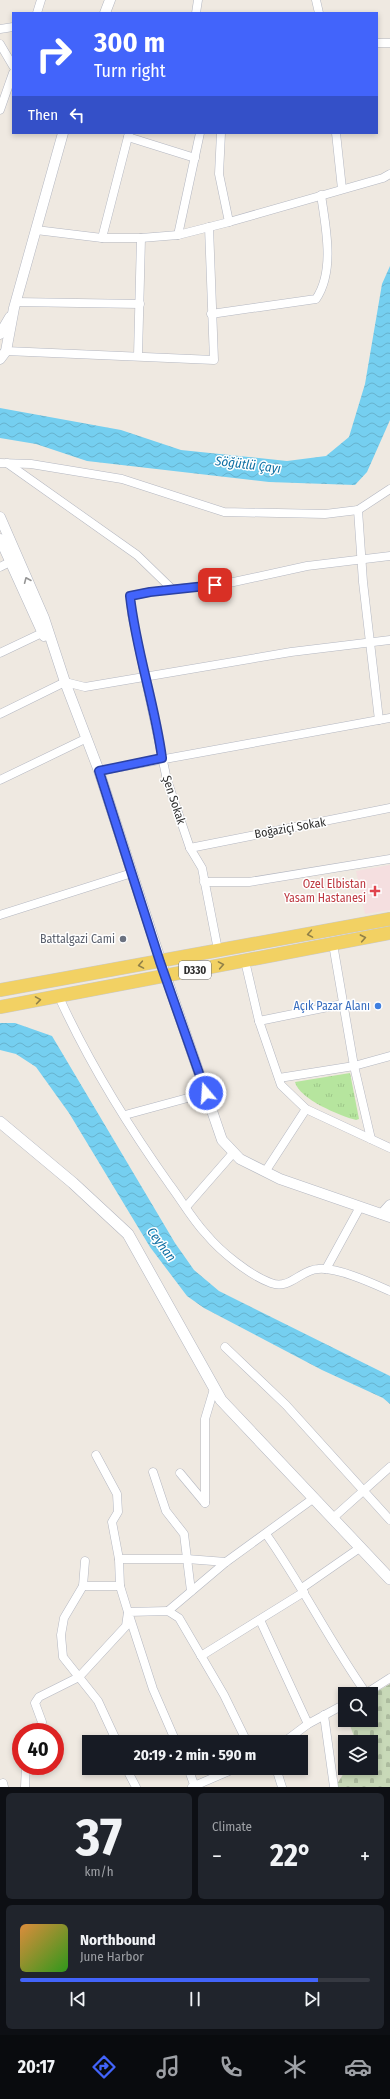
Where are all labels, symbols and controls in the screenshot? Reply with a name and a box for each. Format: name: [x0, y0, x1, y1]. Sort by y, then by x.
text: 300 m: [94, 26, 165, 59]
icon: right: [28, 28, 80, 80]
text: Turn right: [94, 60, 166, 82]
icon: left: [66, 104, 88, 126]
text: Then: [28, 106, 58, 124]
water label: Söğütlü Çayı: [213, 453, 282, 476]
pin: [198, 568, 232, 602]
icon: arrive: [204, 574, 226, 596]
one-way arrow: [24, 577, 32, 584]
street label: Şen Sokak: [160, 774, 189, 826]
street label: Boğaziçi Sokak: [253, 815, 327, 841]
place label: Ozel Elbistan Yasam Hastanesi: [284, 877, 366, 905]
marker: Ozel Elbistan Yasam Hastanesi: [369, 885, 381, 897]
one-way arrow: [307, 929, 313, 938]
place label: Battalgazi Cami: [40, 932, 115, 946]
marker: Battalgazi Cami: [118, 934, 128, 944]
one-way arrow: [359, 935, 366, 943]
one-way arrow: [138, 960, 144, 969]
road number: D330: [179, 961, 211, 979]
one-way arrow: [218, 961, 224, 970]
one-way arrow: [35, 997, 42, 1005]
place label: Açık Pazar Alanı: [293, 999, 370, 1013]
marker: Açık Pazar Alanı: [373, 1001, 383, 1011]
position arrow: [185, 1072, 227, 1114]
water label: Ceyhan: [144, 1224, 179, 1264]
map controls: [338, 1687, 378, 1775]
button: search: [338, 1687, 378, 1727]
speed limit sign: 40: [12, 1723, 64, 1775]
button: layers: [338, 1735, 378, 1775]
text: 20:19 · 2 min · 590 m: [134, 1746, 256, 1764]
text: 37: [76, 1806, 122, 1869]
text: Climate: [212, 1819, 252, 1834]
text: 22°: [270, 1838, 312, 1874]
text: −: [212, 1843, 222, 1870]
text: +: [360, 1843, 370, 1870]
text: km/h: [85, 1864, 114, 1879]
text: Northbound: [80, 1931, 156, 1949]
text: June Harbor: [80, 1949, 144, 1964]
icon: previous: [67, 1988, 89, 2010]
icon: pause: [184, 1988, 206, 2010]
icon: next: [301, 1988, 323, 2010]
icon: directions: [90, 2053, 118, 2081]
icon: music: [154, 2053, 182, 2081]
icon: phone: [217, 2053, 245, 2081]
icon: climate: [281, 2053, 309, 2081]
icon: car: [344, 2053, 372, 2081]
text: 20:17: [18, 2056, 55, 2078]

